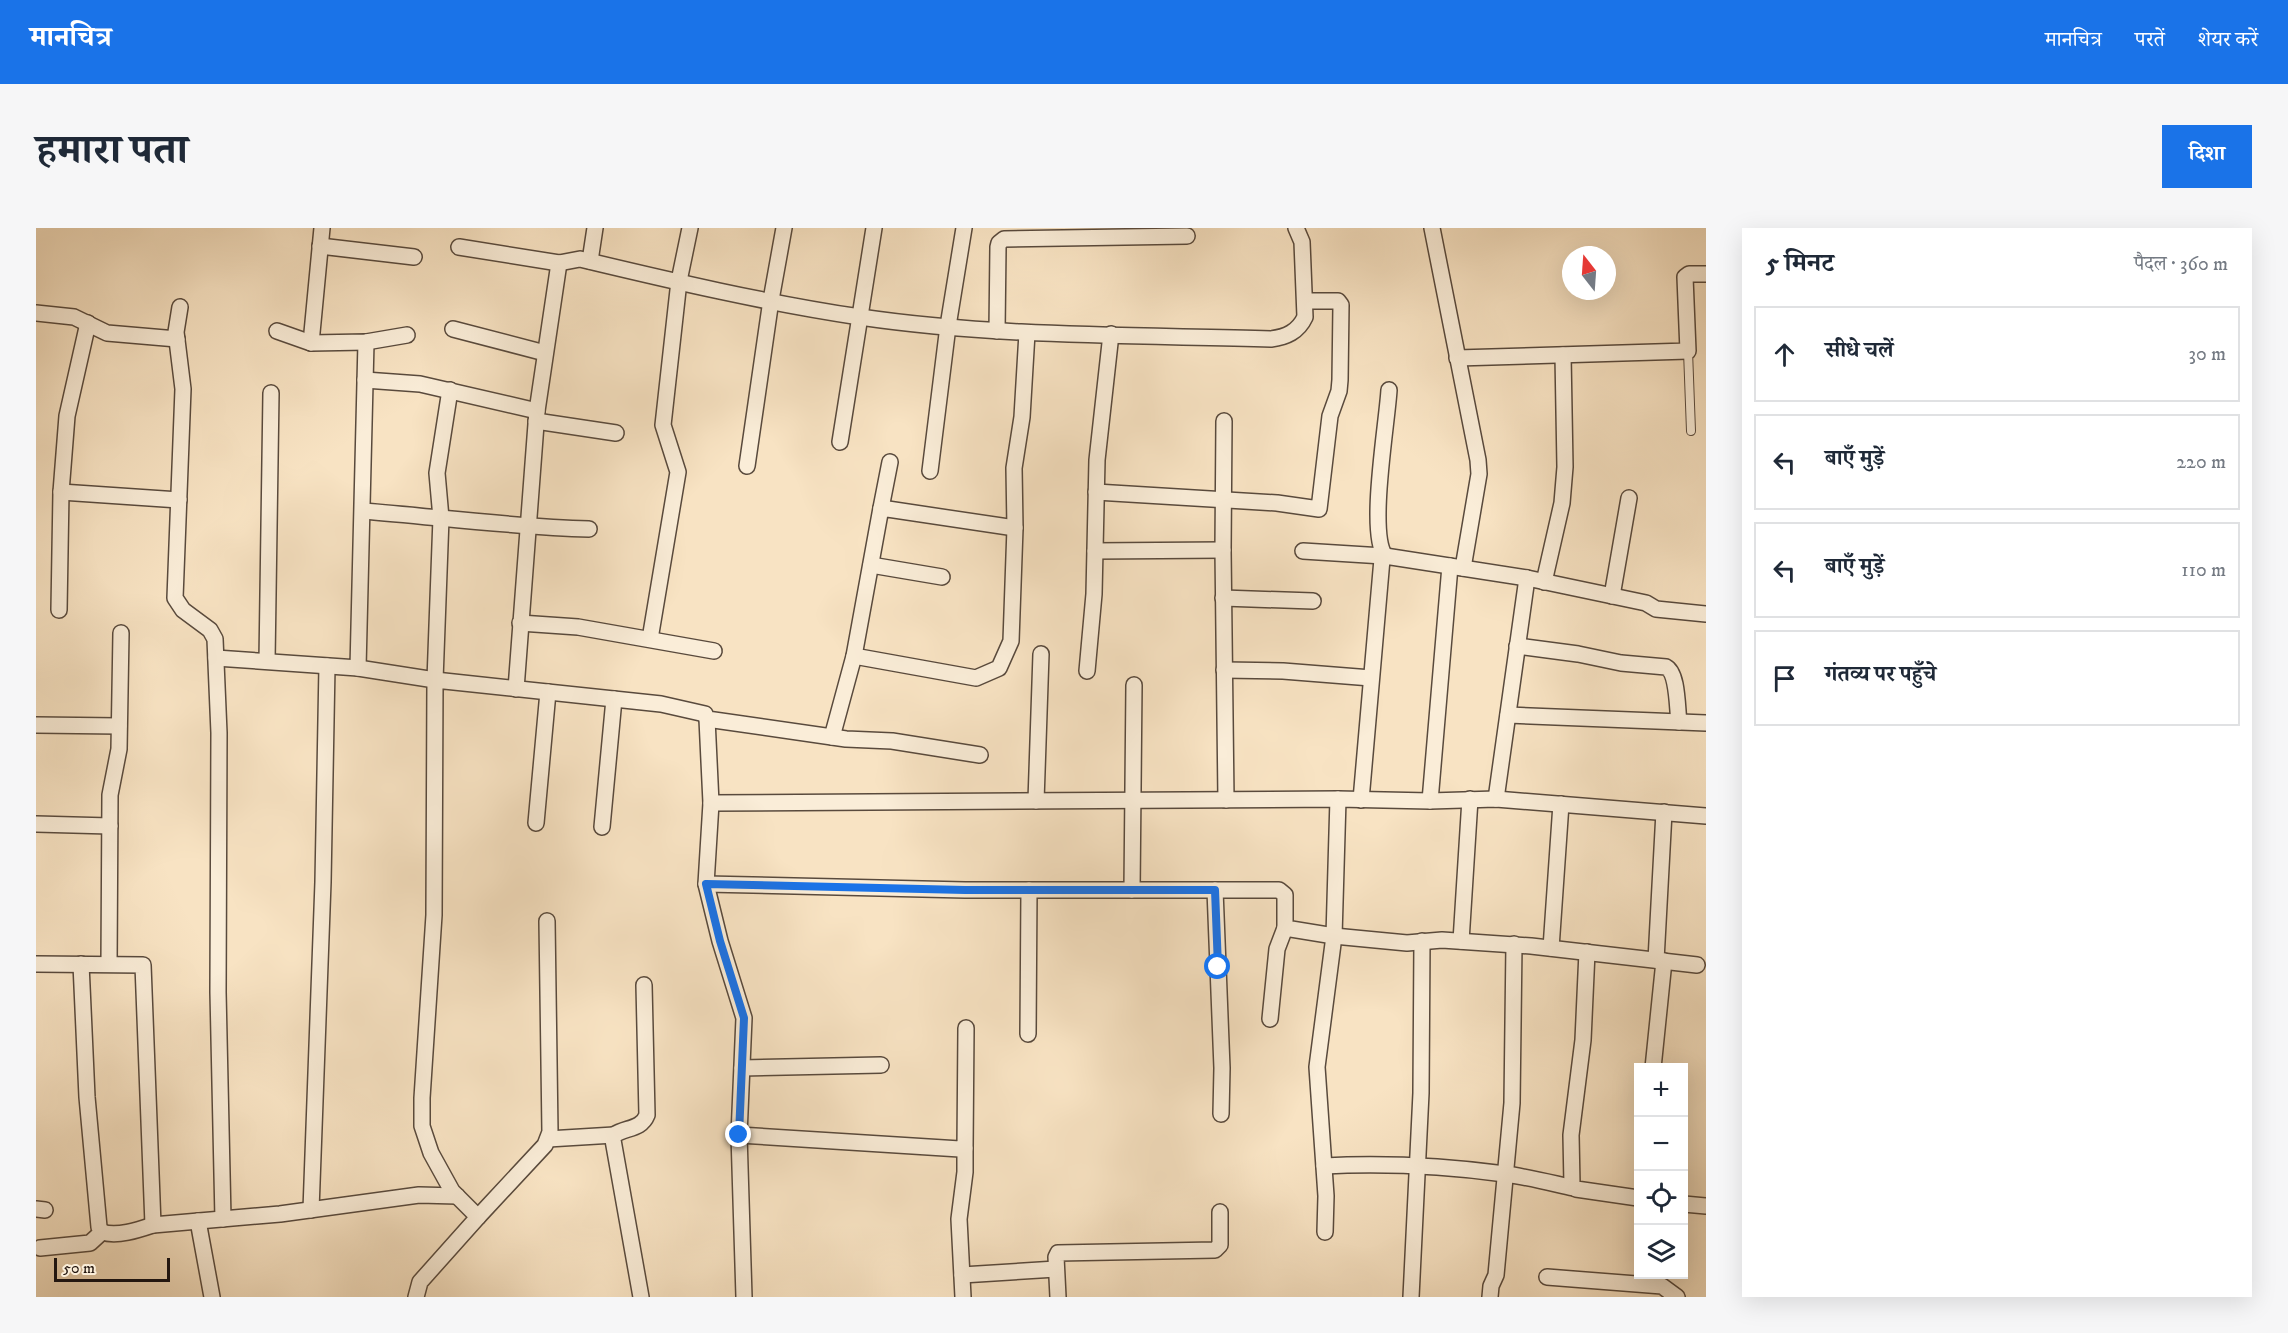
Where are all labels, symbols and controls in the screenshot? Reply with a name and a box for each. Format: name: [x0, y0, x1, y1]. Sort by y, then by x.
text: मानचित्र: [30, 20, 112, 55]
text: मानचित्र: [2045, 27, 2102, 53]
text: परतें: [2135, 27, 2165, 53]
text: शेयर करें: [2198, 27, 2258, 53]
text: हमारा पता: [36, 125, 188, 177]
button: दिशा: [2162, 125, 2252, 188]
north arrow: [1562, 246, 1616, 300]
text: 5 मिनट: [1766, 247, 1834, 280]
text: पैदल · 360 m: [2134, 252, 2228, 277]
text: सीधे चलें: [1825, 337, 1894, 364]
icon: ahead: [1768, 338, 1801, 371]
text: 30 m: [2188, 342, 2226, 367]
text: बाएँ मुड़ें: [1825, 445, 1884, 472]
icon: left: [1768, 446, 1801, 479]
text: 220 m: [2176, 450, 2226, 475]
text: बाएँ मुड़ें: [1825, 553, 1884, 580]
icon: left: [1768, 554, 1801, 587]
text: 110 m: [2181, 558, 2226, 583]
text: गंतव्य पर पहुँचे: [1825, 661, 1936, 688]
icon: arrive: [1768, 662, 1801, 695]
route start: [1204, 953, 1230, 979]
map controls: [1634, 1063, 1688, 1279]
button: +: [1634, 1063, 1688, 1117]
button: −: [1634, 1117, 1688, 1171]
route end: [725, 1121, 751, 1147]
button: locate: [1634, 1171, 1688, 1225]
button: layers: [1634, 1225, 1688, 1279]
scale bar: [54, 1255, 170, 1282]
text: 50 m: [63, 1258, 95, 1278]

